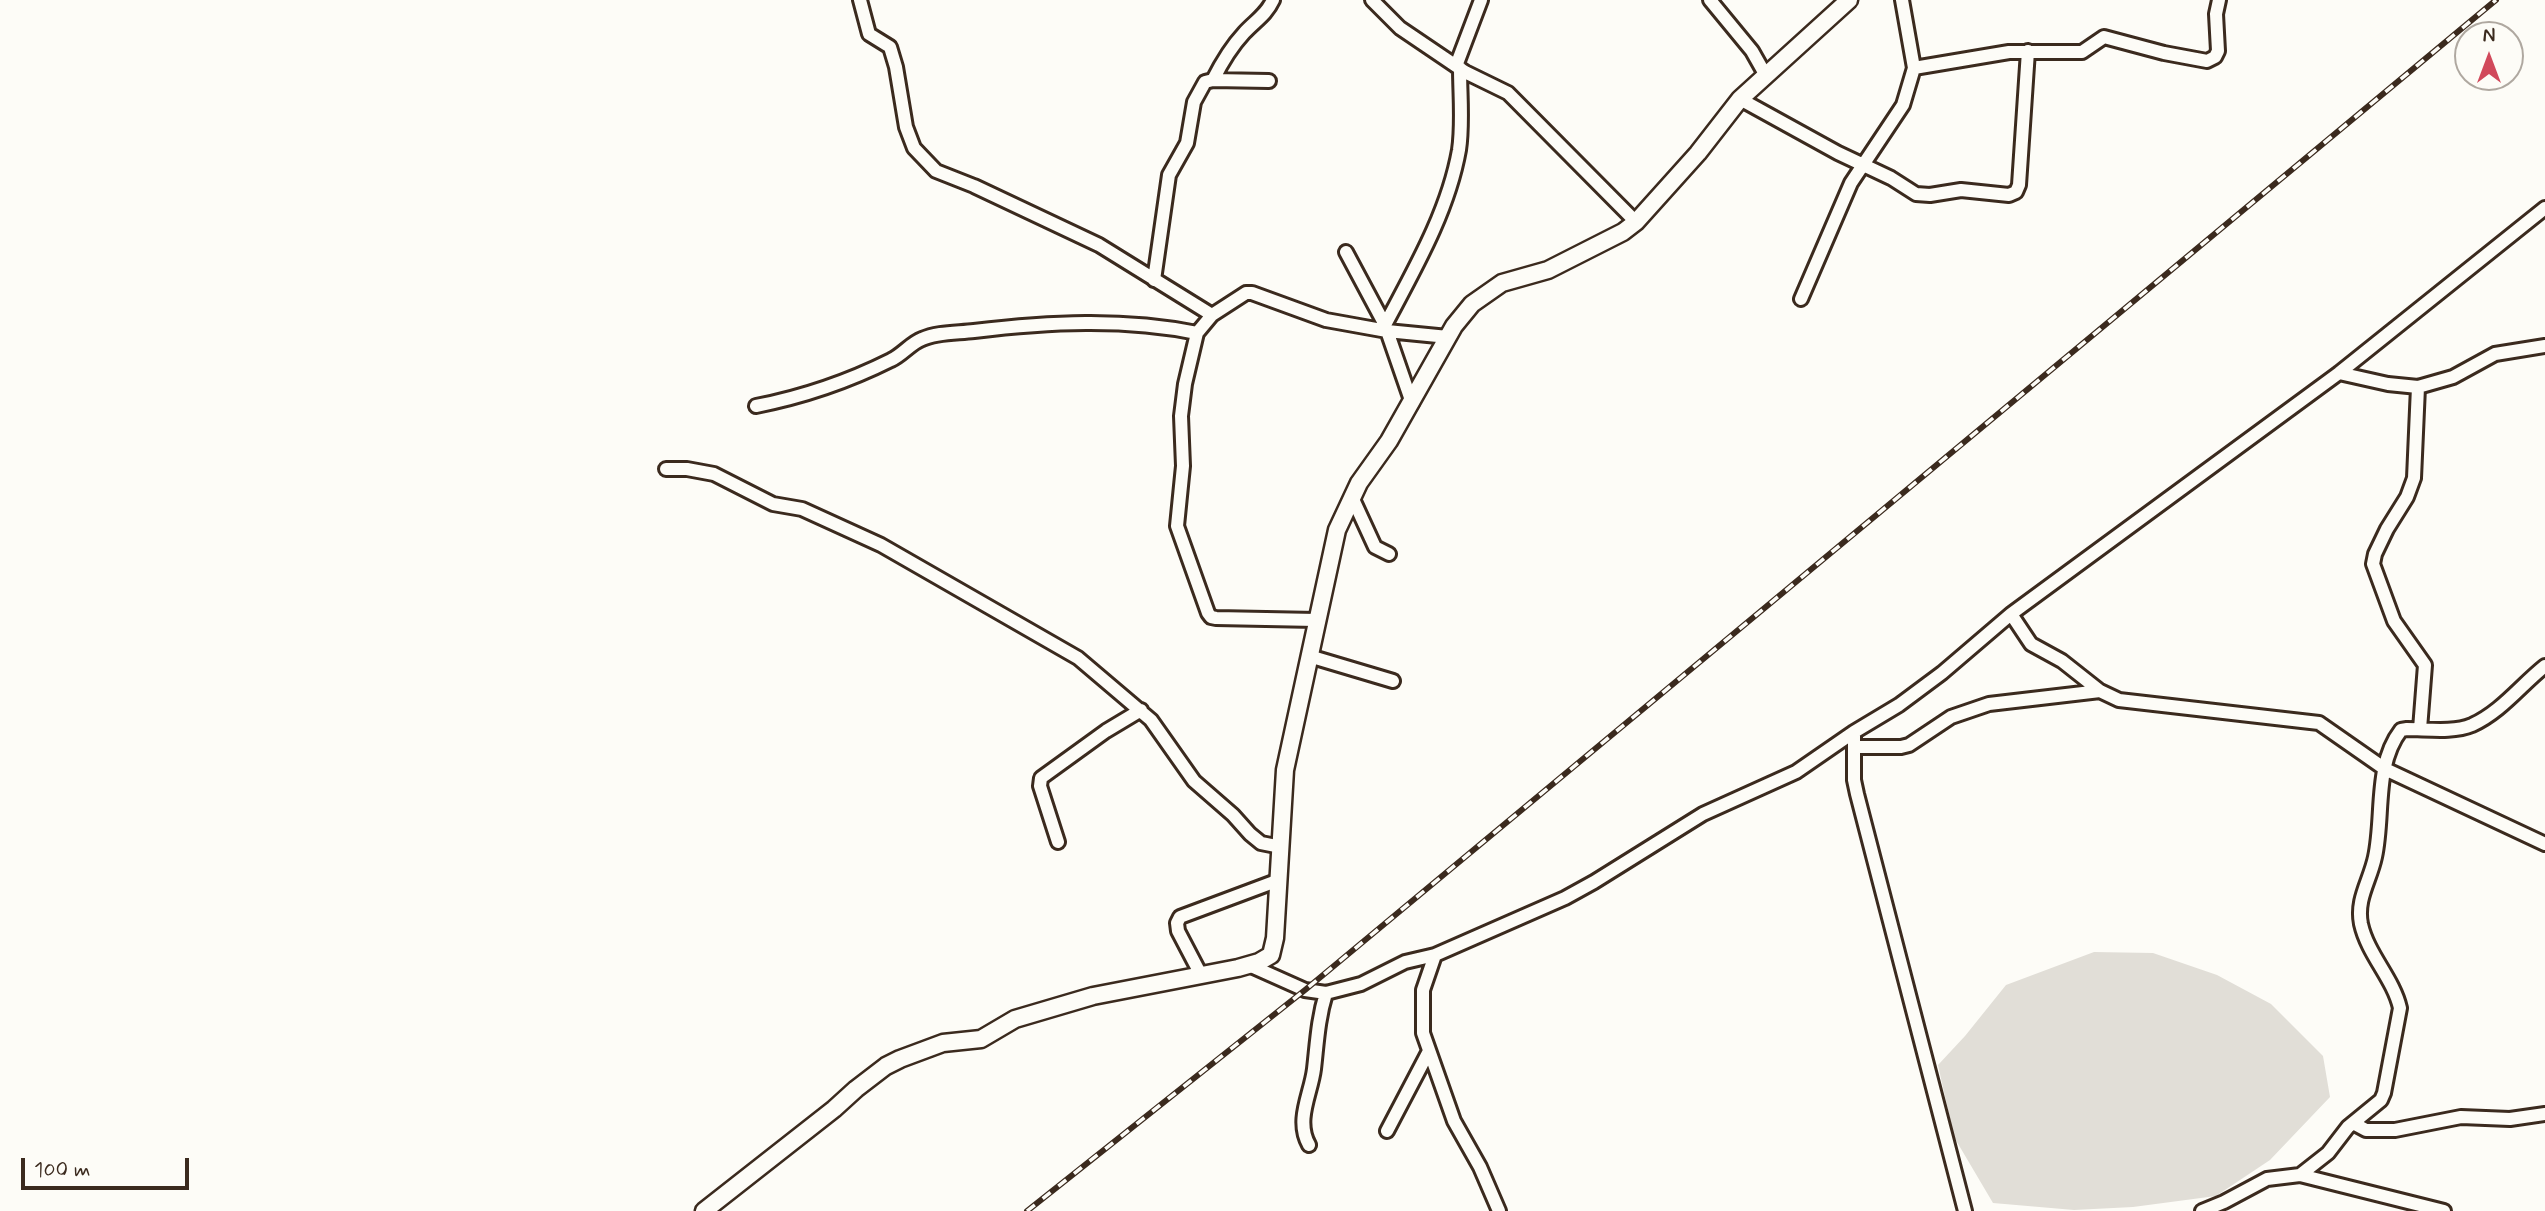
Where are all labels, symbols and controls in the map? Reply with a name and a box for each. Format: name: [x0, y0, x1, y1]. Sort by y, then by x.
north arrow: [2454, 21, 2524, 91]
text: N: [2483, 24, 2495, 49]
scale bar: [24, 1144, 192, 1188]
text: 100 m: [34, 1156, 90, 1184]

